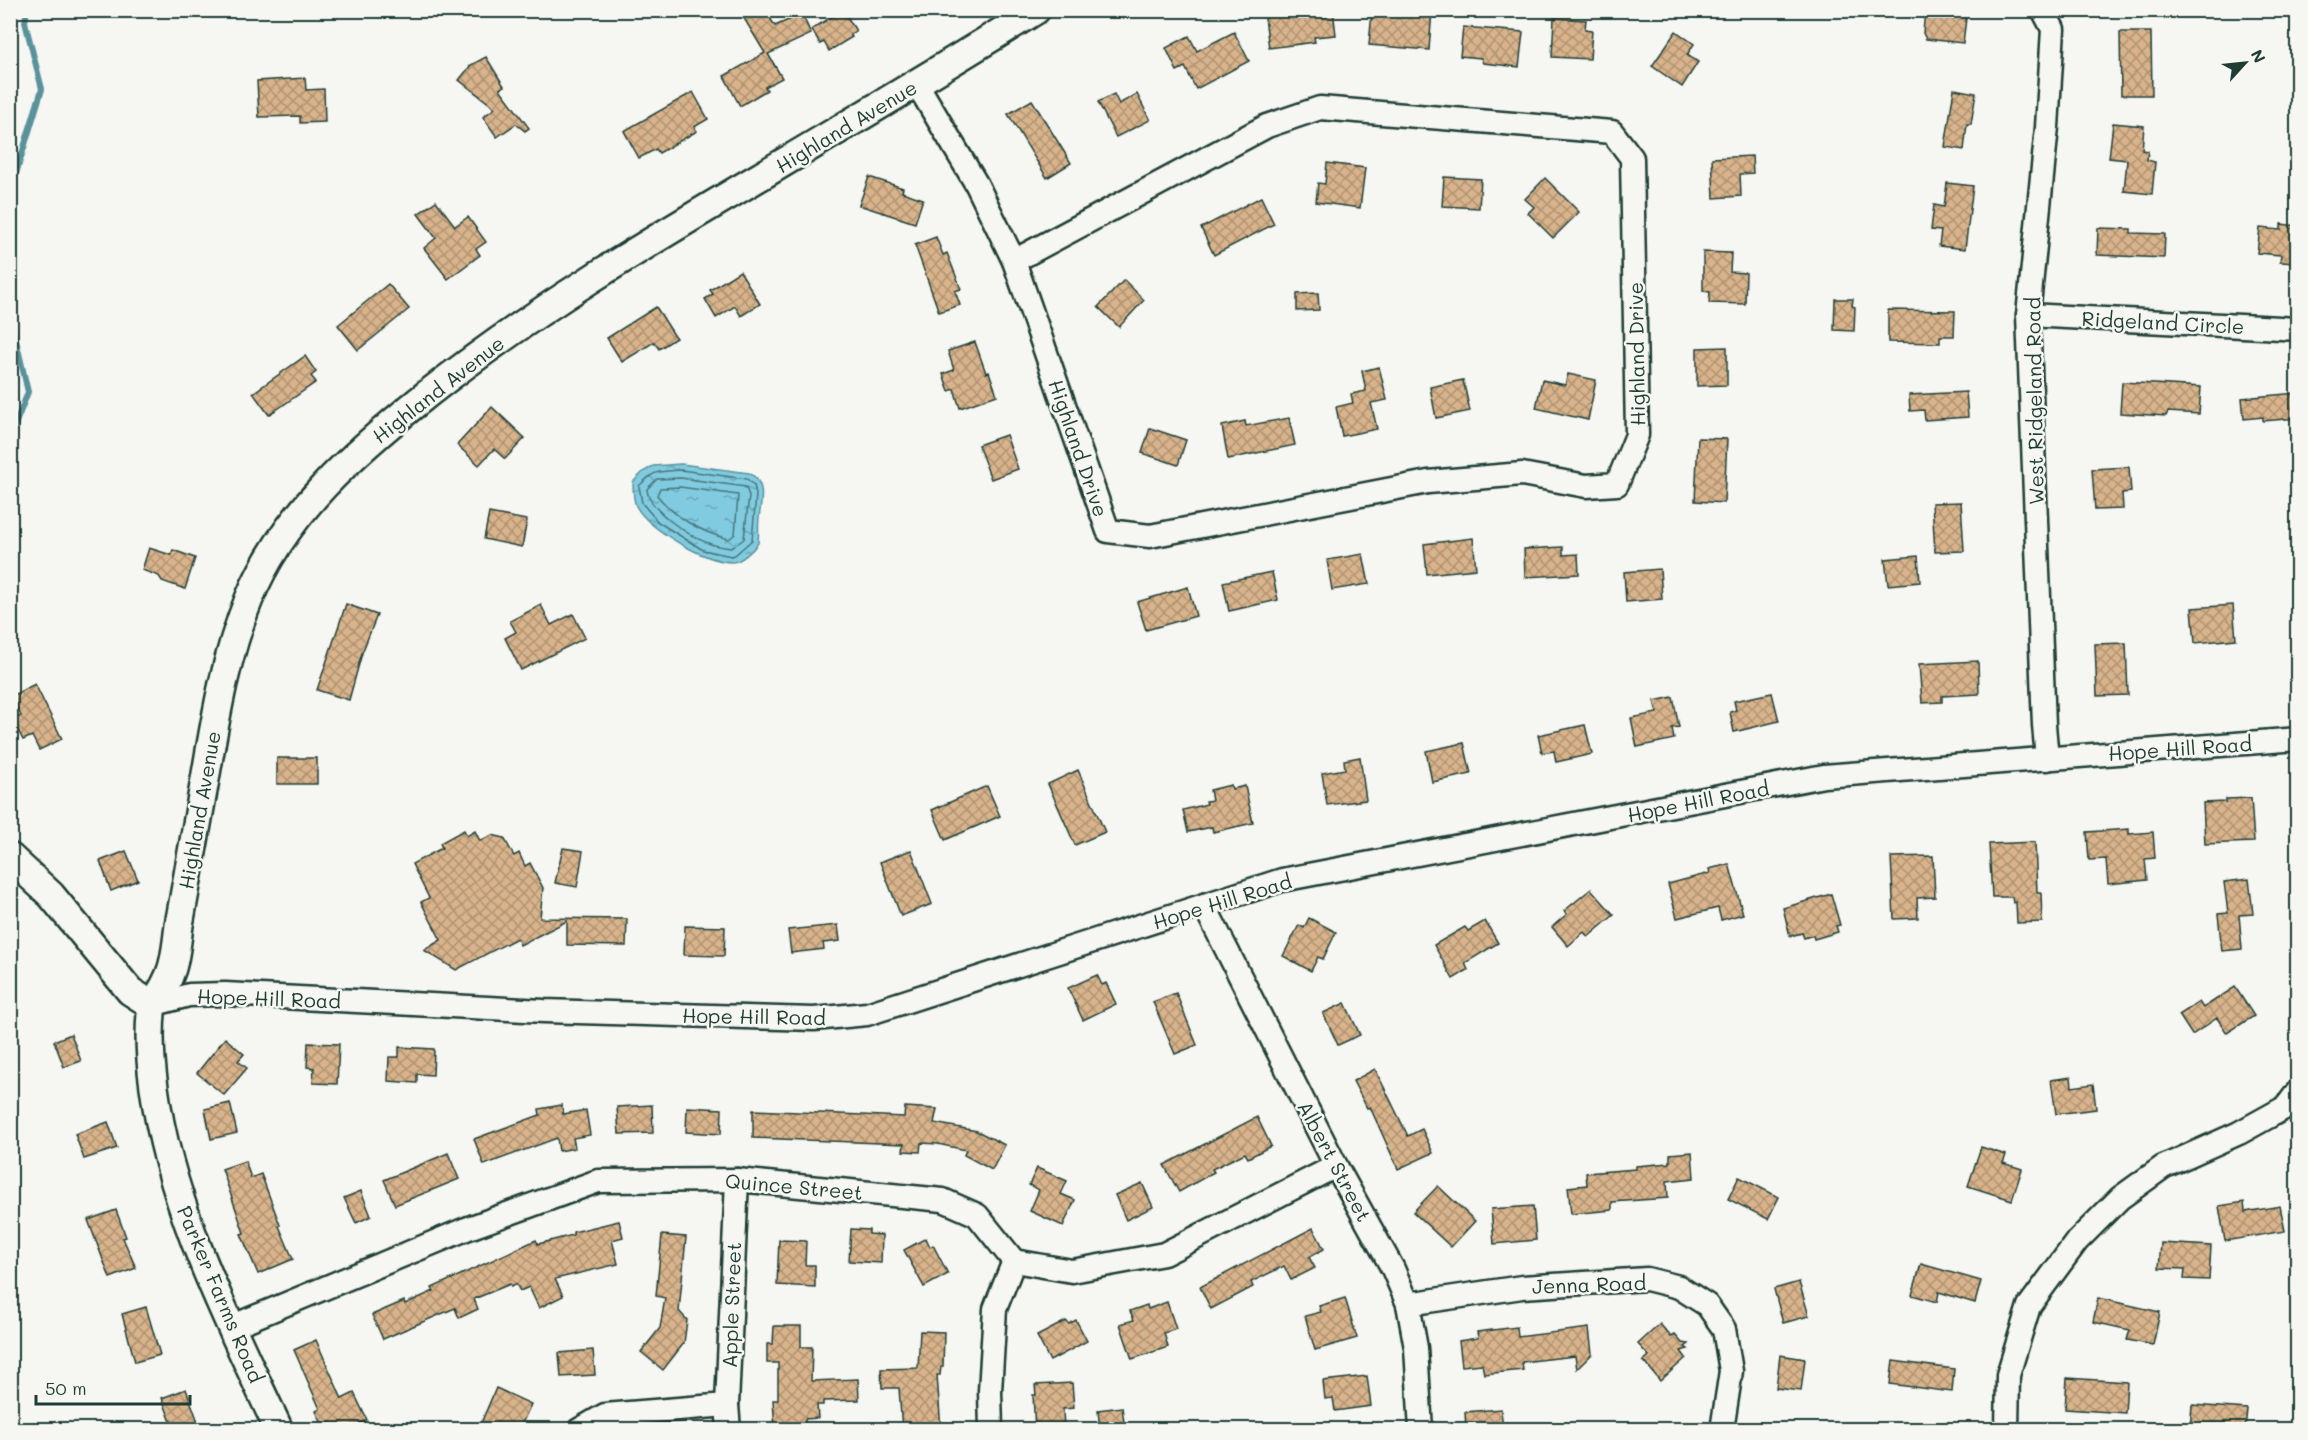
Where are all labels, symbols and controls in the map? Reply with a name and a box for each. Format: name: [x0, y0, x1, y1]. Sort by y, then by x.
north arrow: [2215, 33, 2275, 93]
text: N: [2247, 46, 2271, 66]
street label: Highland Avenue: [771, 74, 921, 178]
street label: Highland Drive: [1622, 282, 1650, 426]
street label: West Ridgeland Road: [2019, 297, 2049, 505]
street label: Ridgeland Circle: [2081, 305, 2245, 339]
street label: Highland Avenue: [367, 329, 509, 449]
street label: Highland Drive: [1043, 376, 1115, 520]
street label: Highland Avenue: [172, 729, 226, 891]
street label: Hope Hill Road: [2107, 730, 2253, 766]
street label: Hope Hill Road: [1625, 775, 1771, 827]
street label: Hope Hill Road: [1149, 868, 1295, 934]
street label: Hope Hill Road: [197, 982, 341, 1014]
street label: Hope Hill Road: [682, 1002, 826, 1030]
street label: Albert Street: [1292, 1096, 1378, 1226]
street label: Quince Street: [724, 1167, 864, 1205]
street label: Parker Farms Road: [172, 1202, 270, 1386]
street label: Apple Street: [716, 1242, 746, 1368]
street label: Jenna Road: [1531, 1269, 1647, 1299]
scale bar: [36, 1368, 190, 1406]
text: 50 m: [45, 1376, 87, 1400]

